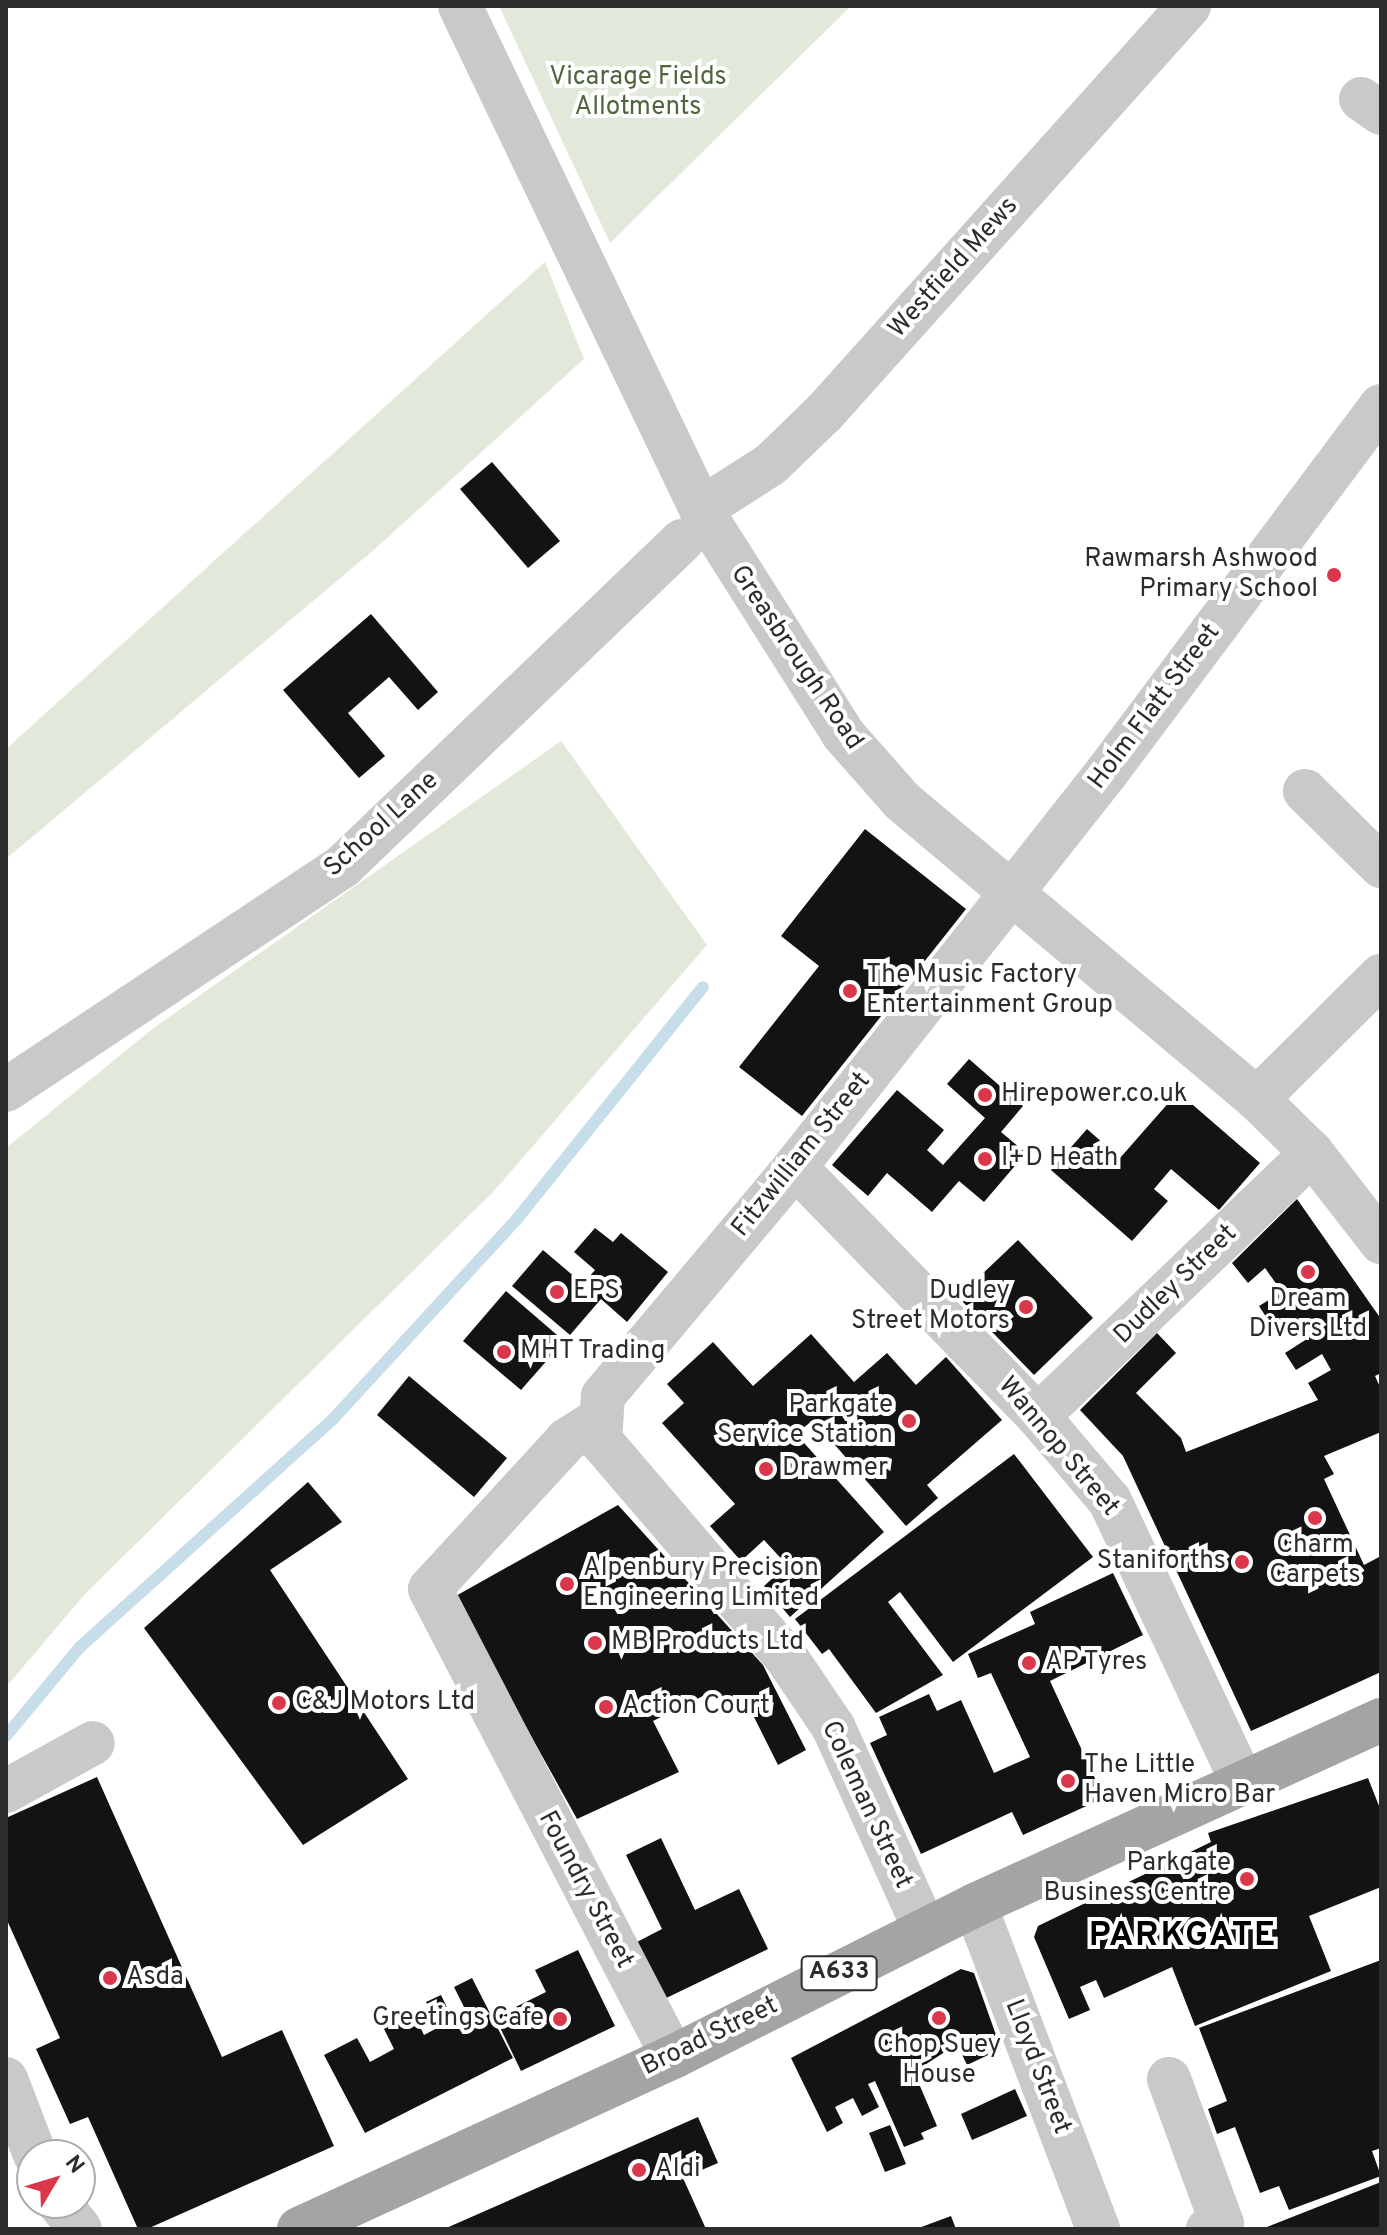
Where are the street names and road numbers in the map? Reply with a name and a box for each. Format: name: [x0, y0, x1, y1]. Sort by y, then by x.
street label: Westfield Mews: [883, 191, 1025, 345]
street label: Greasbrough Road: [723, 560, 869, 756]
street label: Holm Flatt Street: [1083, 618, 1227, 796]
street label: School Lane: [318, 766, 446, 884]
street label: Fitzwilliam Street: [726, 1066, 878, 1244]
street label: Dudley Street: [1108, 1219, 1244, 1351]
street label: Wannop Street: [991, 1371, 1125, 1523]
street label: Coleman Street: [814, 1716, 918, 1894]
street label: Foundry Street: [531, 1806, 639, 1974]
road number: A633: [799, 1953, 879, 1993]
street label: Broad Street: [637, 1991, 783, 2083]
street label: Lloyd Street: [997, 1995, 1077, 2139]

